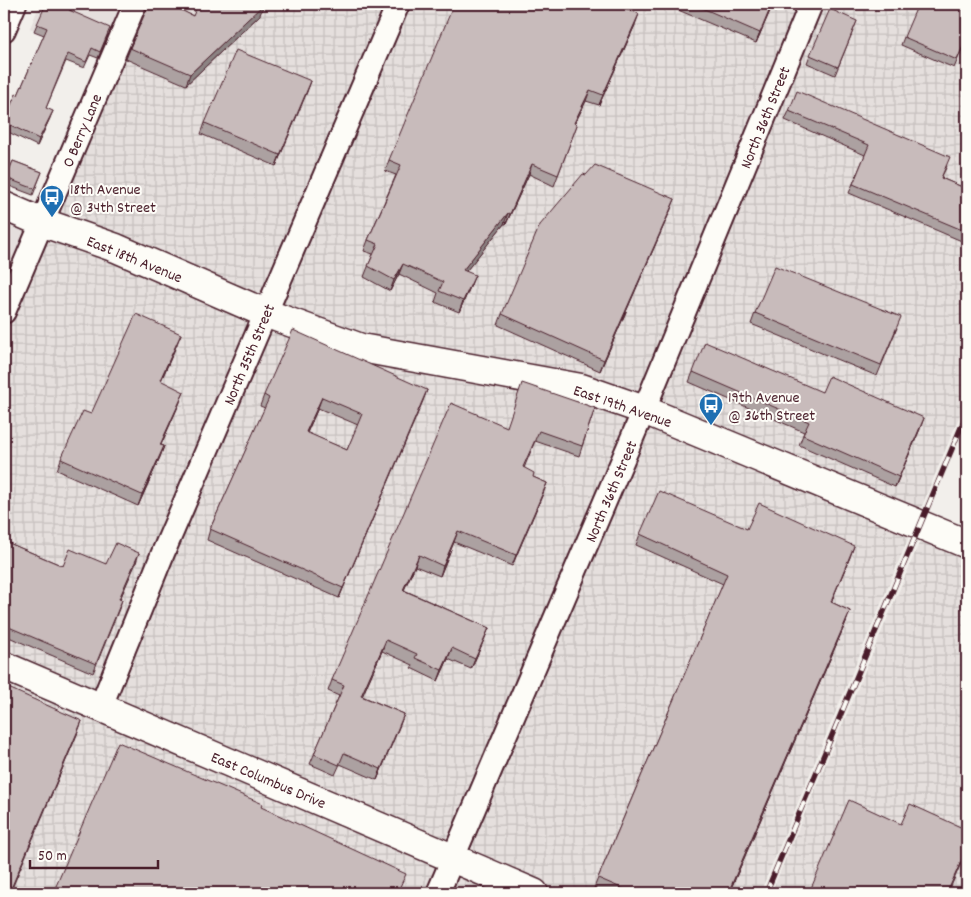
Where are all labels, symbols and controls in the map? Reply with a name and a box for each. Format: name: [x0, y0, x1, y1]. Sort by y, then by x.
street label: North 36th Street: [735, 63, 797, 173]
street label: O Berry Lane: [57, 91, 109, 171]
place label: 18th Avenue @ 34th Street: [70, 179, 156, 220]
bus stop icon: 18th Avenue @ 34th Street: [39, 184, 65, 218]
street label: East 18th Avenue: [83, 231, 186, 290]
street label: North 35th Street: [219, 301, 282, 409]
street label: East 19th Avenue: [570, 380, 674, 435]
place label: 19th Avenue @ 36th Street: [728, 387, 815, 428]
bus stop icon: 19th Avenue @ 36th Street: [698, 392, 724, 426]
street label: North 36th Street: [581, 437, 644, 546]
street label: East Columbus Drive: [207, 747, 329, 816]
scale bar: [30, 837, 158, 869]
text: 50 m: [38, 846, 67, 868]

